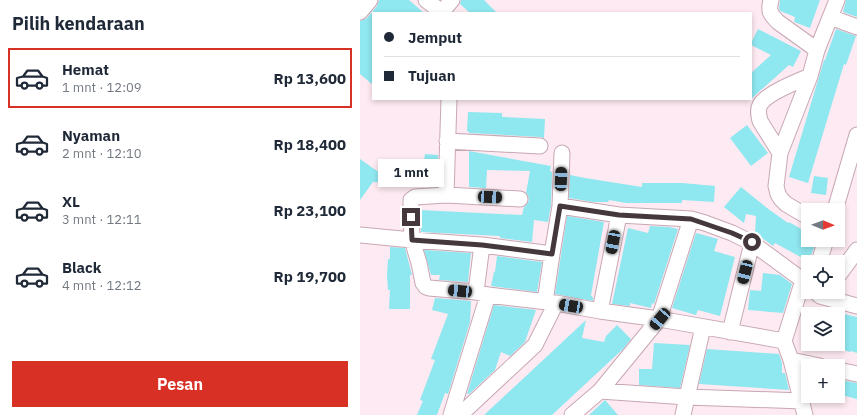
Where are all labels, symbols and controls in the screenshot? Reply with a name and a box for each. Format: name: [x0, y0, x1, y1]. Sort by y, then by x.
text: Pilih kendaraan: [12, 12, 145, 35]
text: Jemput: [408, 28, 462, 47]
icon: car: [14, 60, 50, 96]
text: Hemat: [62, 60, 109, 79]
text: Tujuan: [408, 66, 456, 85]
text: Rp 13,600: [274, 69, 346, 88]
text: 1 mnt · 12:09: [62, 79, 142, 96]
icon: car: [14, 126, 50, 162]
text: Nyaman: [62, 126, 120, 145]
text: Rp 18,400: [274, 135, 346, 154]
text: 2 mnt · 12:10: [62, 145, 142, 162]
callout: 1 mnt: [378, 159, 444, 187]
text: 1 mnt: [393, 164, 429, 181]
car: [555, 167, 567, 191]
car: [478, 190, 502, 204]
icon: car: [14, 192, 50, 228]
text: XL: [62, 192, 80, 211]
text: Rp 23,100: [274, 201, 346, 220]
north arrow: [801, 203, 845, 247]
map controls: [801, 203, 845, 403]
route end: [402, 208, 420, 226]
text: 3 mnt · 12:11: [62, 211, 142, 228]
car: [605, 229, 621, 255]
route start: [743, 233, 761, 251]
button: locate: [801, 255, 845, 299]
icon: car: [14, 258, 50, 294]
text: Black: [62, 258, 102, 277]
car: [736, 259, 754, 285]
text: Rp 19,700: [274, 267, 346, 286]
text: 4 mnt · 12:12: [62, 277, 142, 294]
car: [448, 284, 472, 298]
car: [558, 298, 584, 314]
car: [648, 306, 672, 332]
button: layers: [801, 307, 845, 351]
button: +: [801, 359, 845, 403]
button: Pesan: [12, 361, 348, 407]

